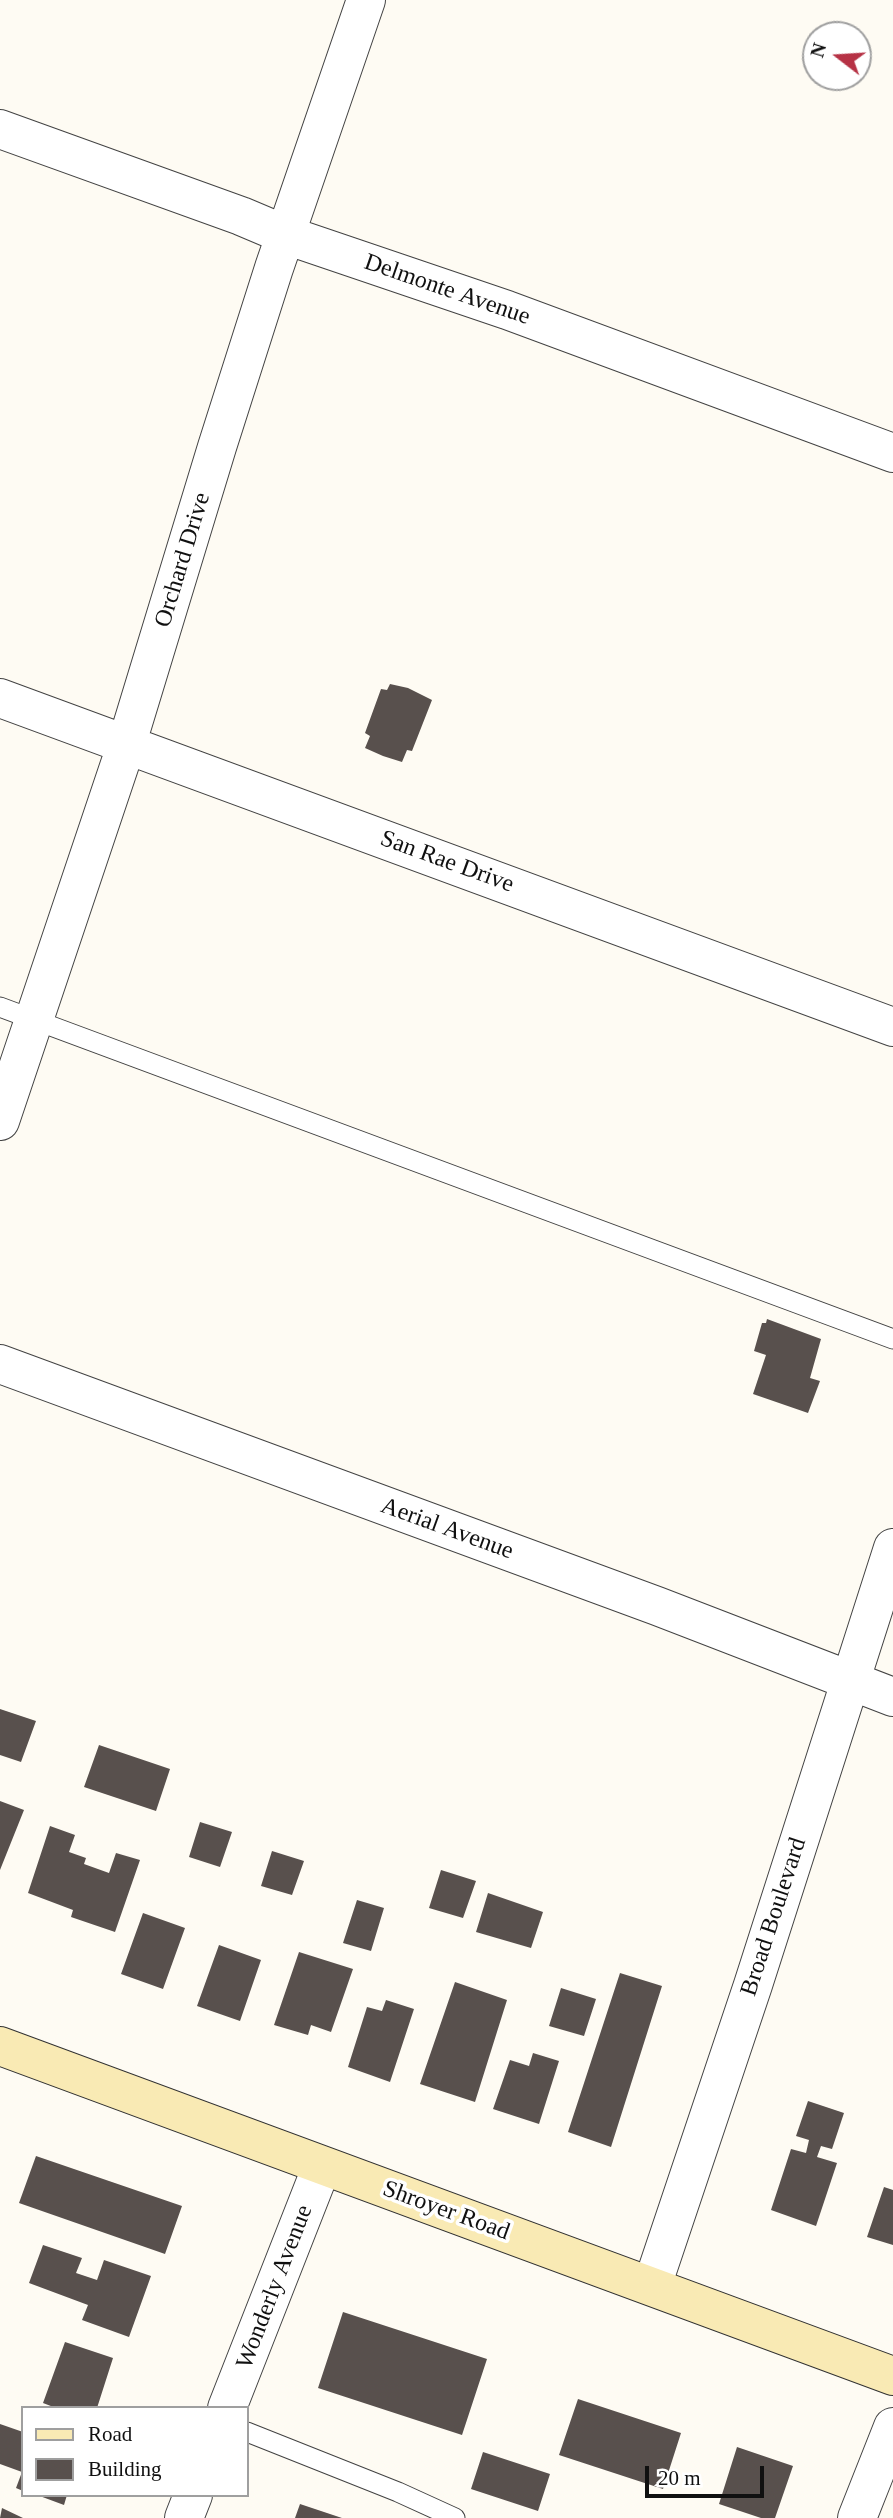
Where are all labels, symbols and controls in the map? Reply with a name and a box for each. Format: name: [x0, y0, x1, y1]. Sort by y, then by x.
north arrow: [802, 21, 872, 91]
text: N: [806, 41, 830, 60]
street label: Delmonte Avenue: [360, 248, 534, 332]
street label: Orchard Drive: [149, 489, 217, 631]
street label: San Rae Drive: [376, 825, 518, 899]
street label: Aerial Avenue: [377, 1492, 517, 1566]
street label: Broad Boulevard: [735, 1834, 813, 2000]
street label: Shroyer Road: [379, 2175, 513, 2247]
street label: Wonderly Avenue: [231, 2201, 319, 2373]
legend: [21, 2406, 248, 2497]
text: Road: [88, 2422, 132, 2446]
scale bar: [648, 2452, 767, 2496]
text: Building: [88, 2457, 162, 2481]
text: 20 m: [658, 2466, 701, 2490]

